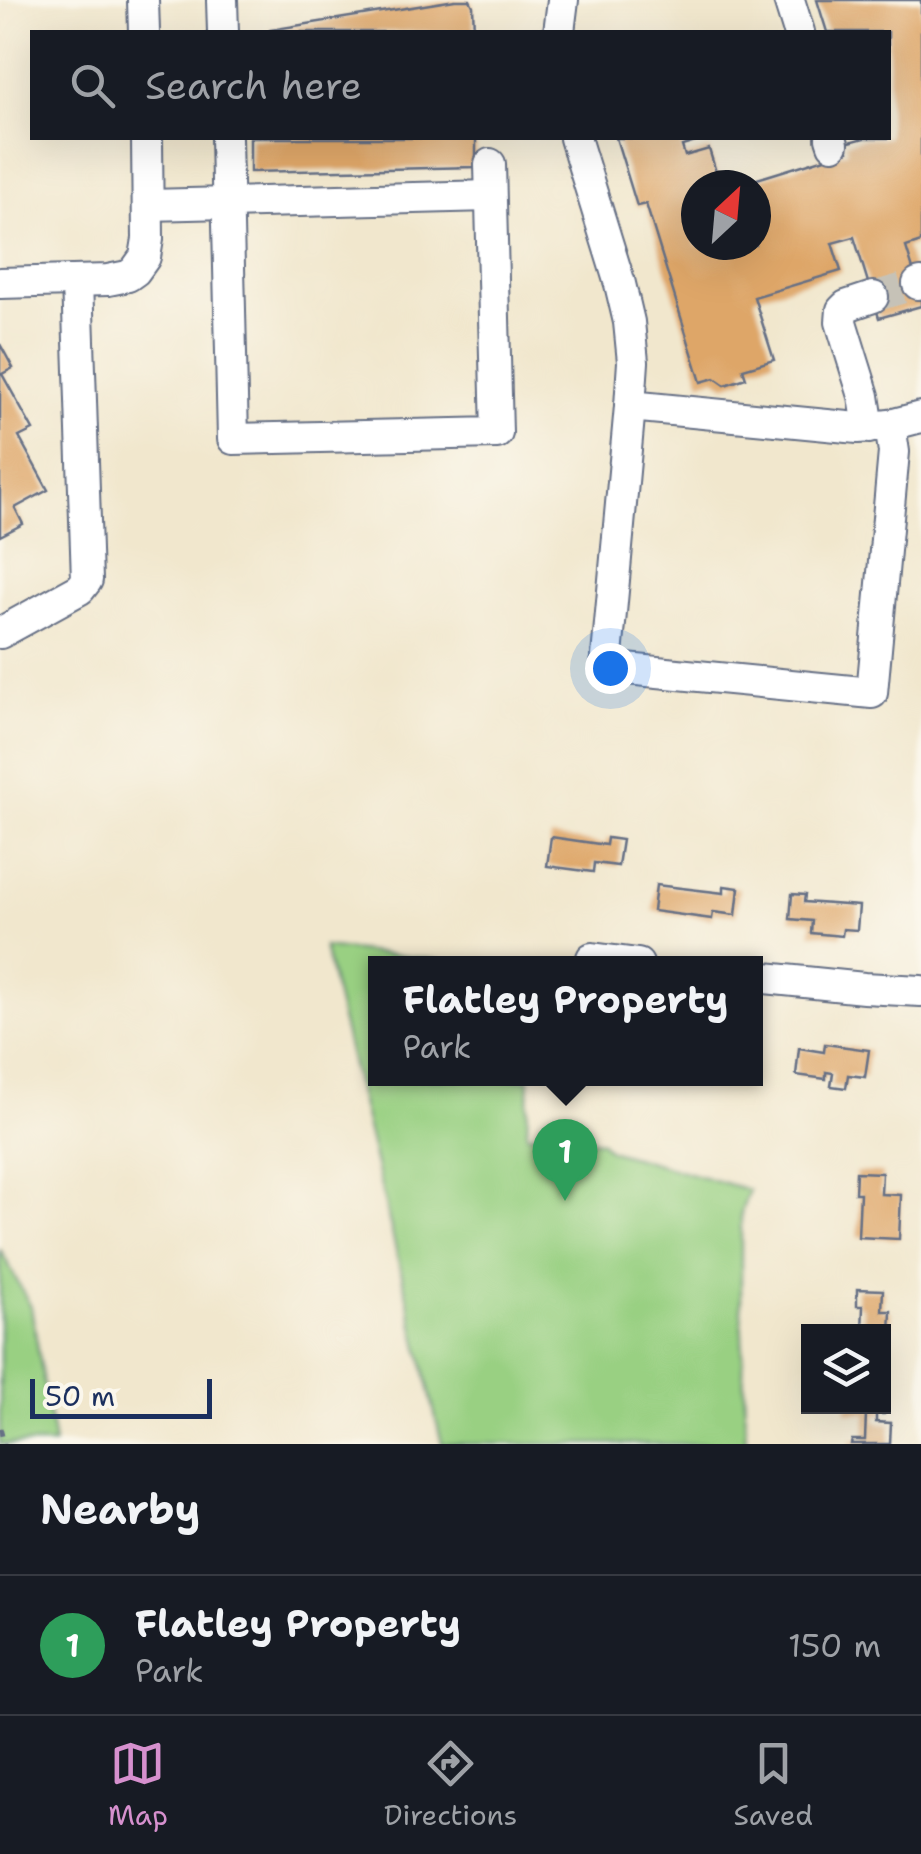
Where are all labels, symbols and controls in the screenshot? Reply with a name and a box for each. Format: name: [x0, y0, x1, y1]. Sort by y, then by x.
search box: [30, 30, 891, 140]
icon: search: [65, 58, 120, 113]
text: Search here: [145, 60, 362, 111]
north arrow: [681, 170, 771, 260]
your location: [585, 643, 636, 694]
popup: [368, 956, 763, 1086]
text: Flatley Property: [403, 974, 728, 1025]
text: Park: [403, 1025, 471, 1068]
pin: 1: [532, 1118, 598, 1201]
map controls: [801, 1324, 891, 1414]
button: layers: [801, 1324, 891, 1414]
scale bar: [30, 1374, 212, 1418]
text: 50 m: [45, 1377, 115, 1415]
text: Nearby: [40, 1481, 200, 1537]
text: Flatley Property: [135, 1598, 461, 1649]
text: 1: [65, 1624, 80, 1667]
text: 150 m: [788, 1624, 881, 1667]
text: Park: [135, 1649, 204, 1692]
tab: Map: [108, 1736, 168, 1834]
tab: Directions: [384, 1736, 517, 1834]
tab: Saved: [733, 1736, 813, 1834]

